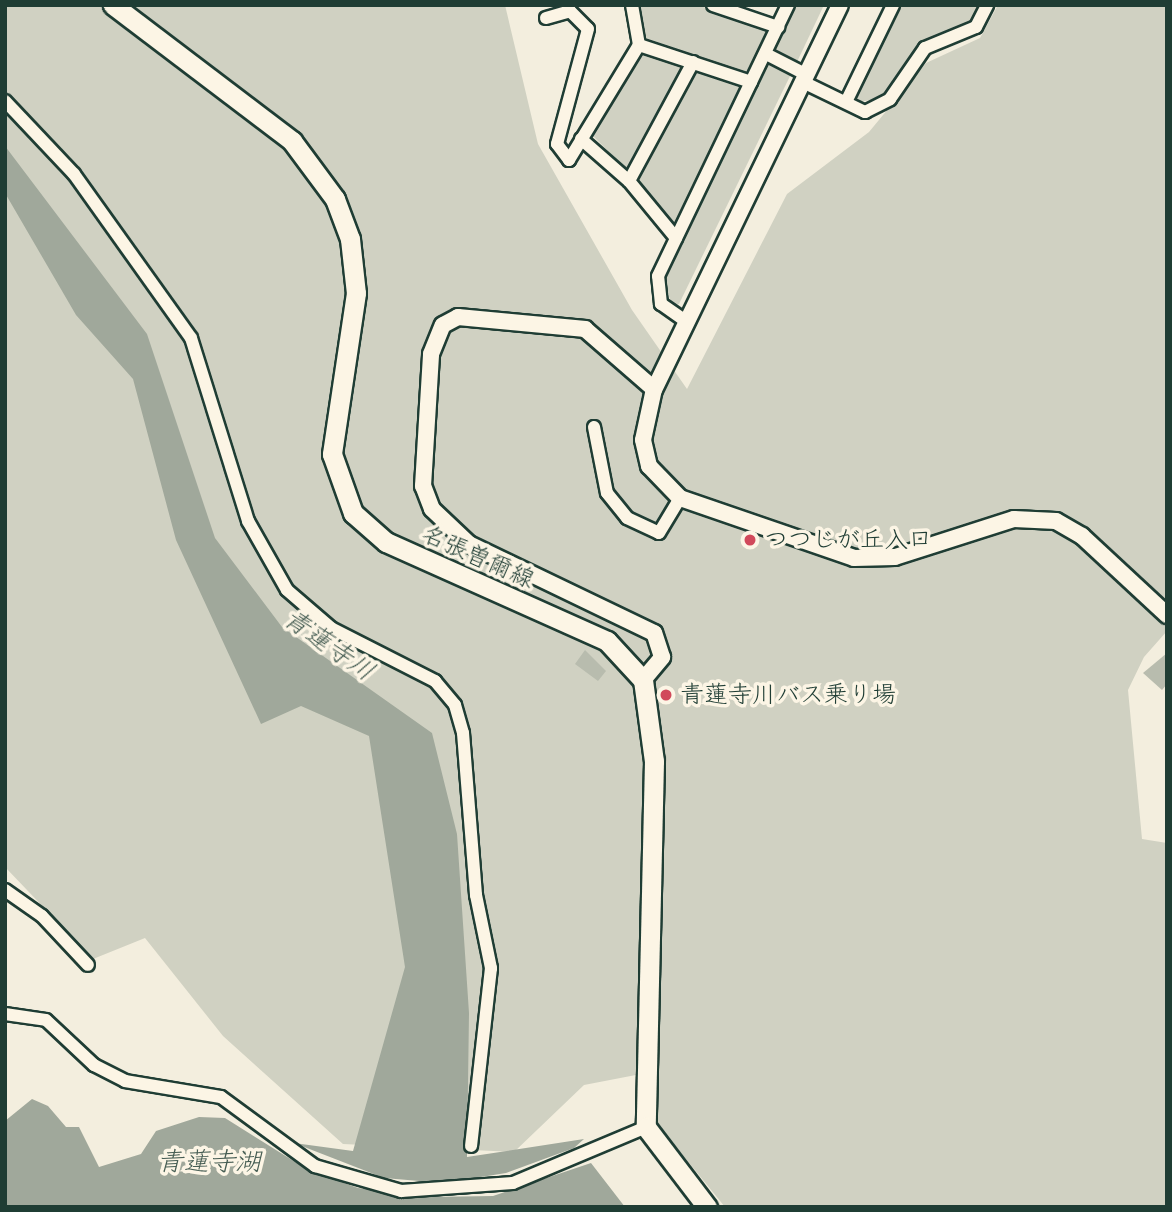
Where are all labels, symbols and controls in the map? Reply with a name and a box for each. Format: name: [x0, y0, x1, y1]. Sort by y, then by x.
street label: 名張曽爾線: [417, 519, 539, 595]
place label: つつじが丘入口: [764, 526, 932, 554]
marker: つつじが丘入口: [742, 532, 758, 548]
water label: 青蓮寺川: [277, 602, 381, 688]
place label: 青蓮寺川バス乗り場: [680, 681, 896, 709]
marker: 青蓮寺川バス乗り場: [658, 687, 674, 703]
water label: 青蓮寺湖: [157, 1146, 261, 1178]

